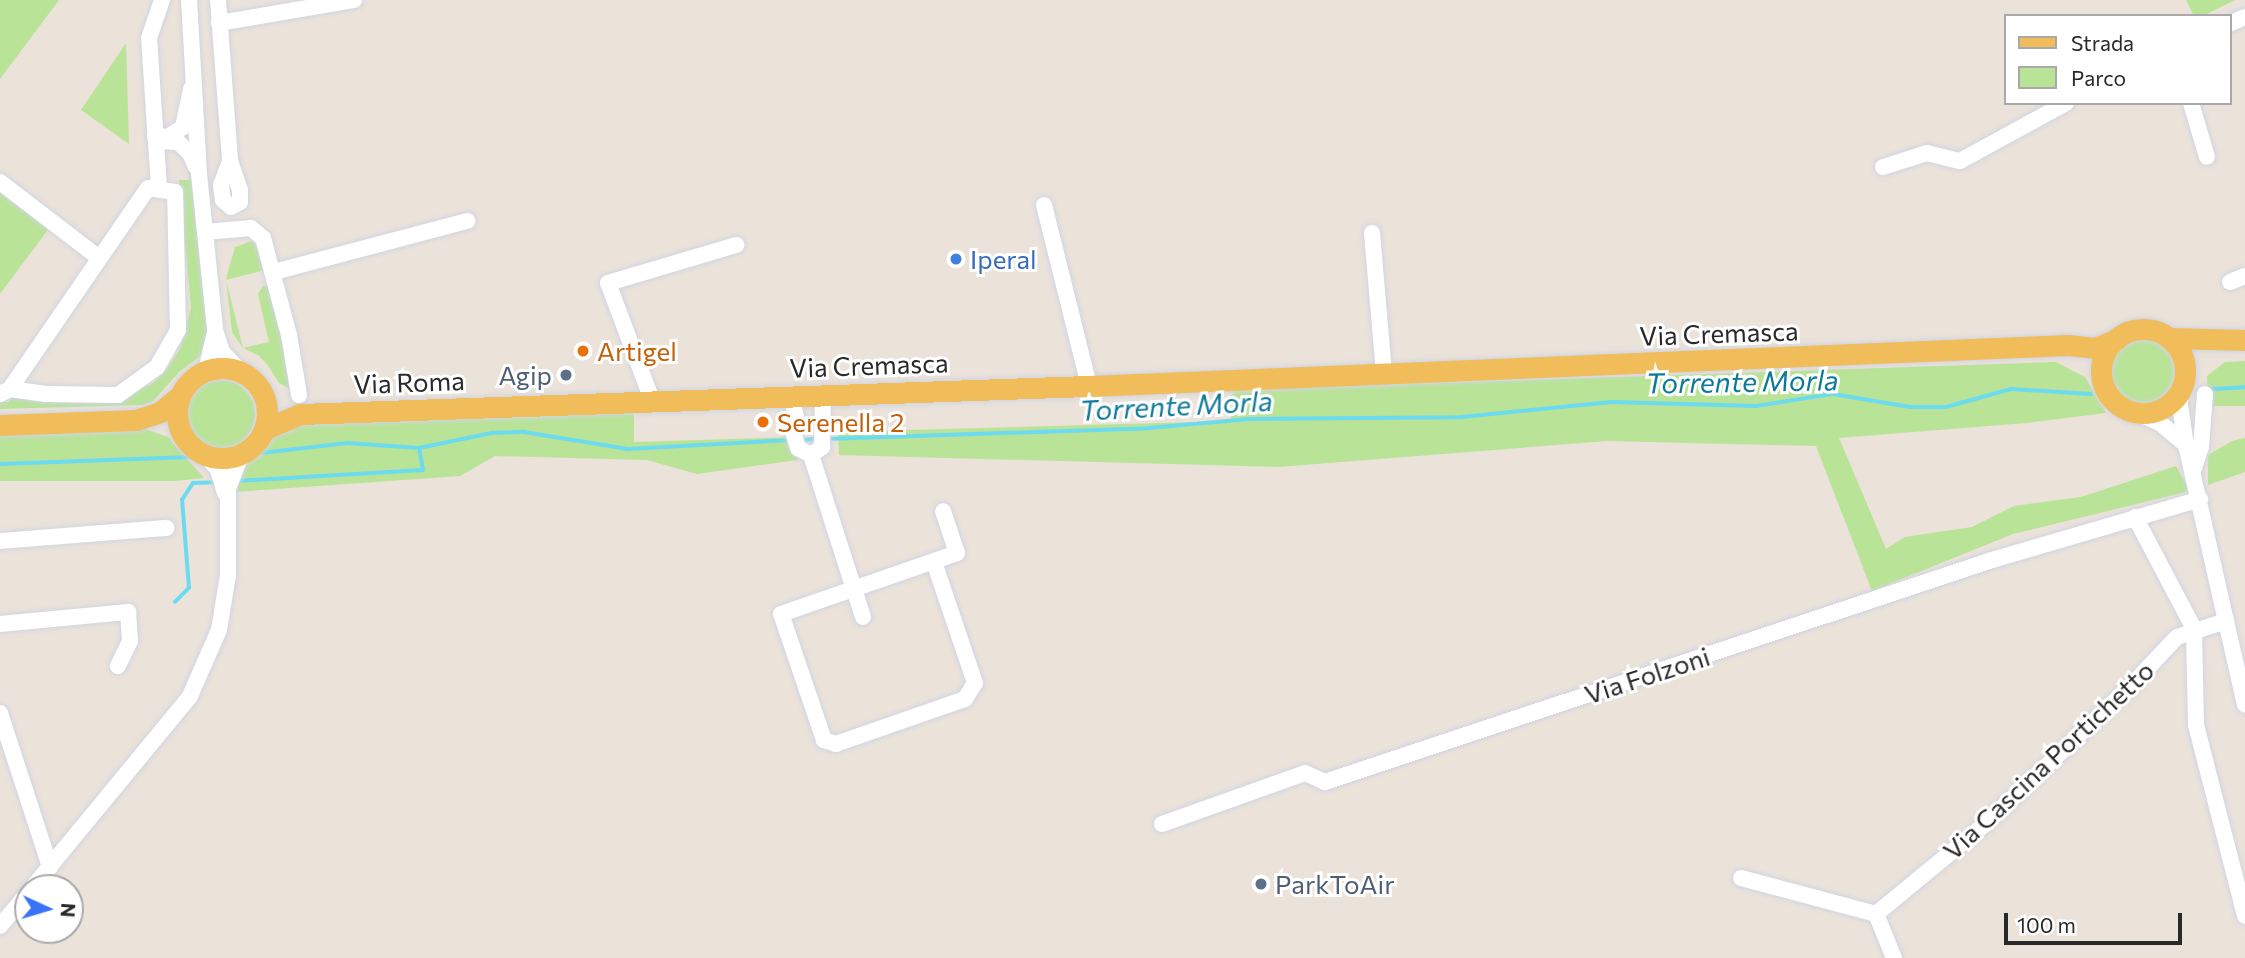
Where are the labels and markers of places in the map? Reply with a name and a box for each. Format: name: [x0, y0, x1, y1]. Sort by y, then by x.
place label: Iperal: [970, 243, 1037, 275]
marker: Iperal: [948, 251, 964, 267]
place label: Artigel: [597, 335, 677, 367]
marker: Artigel: [575, 343, 591, 359]
place label: Agip: [498, 359, 552, 391]
marker: Agip: [558, 367, 574, 383]
place label: Serenella 2: [777, 406, 904, 438]
marker: Serenella 2: [755, 414, 771, 430]
place label: ParkToAir: [1275, 868, 1395, 900]
marker: ParkToAir: [1253, 876, 1269, 892]

